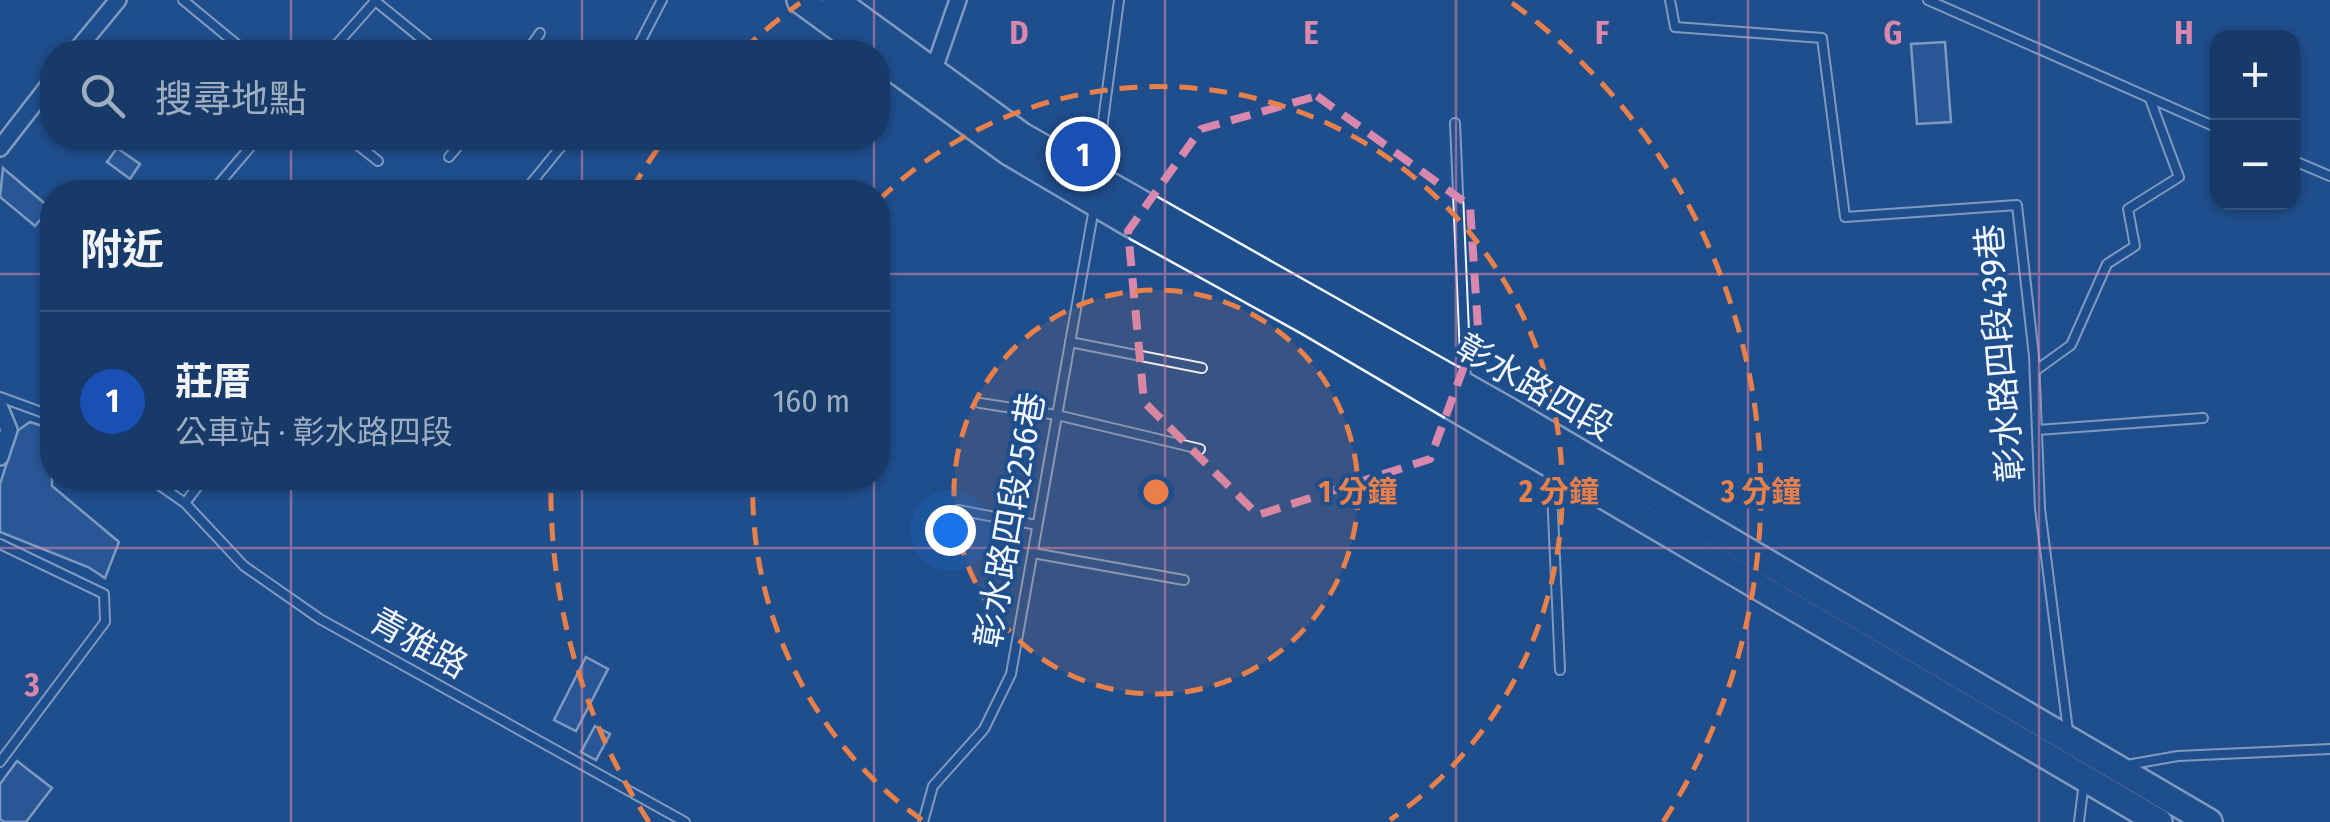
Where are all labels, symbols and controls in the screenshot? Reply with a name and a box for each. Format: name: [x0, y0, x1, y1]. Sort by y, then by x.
text: D: [1009, 14, 1029, 52]
text: E: [1303, 14, 1319, 52]
text: F: [1595, 14, 1609, 52]
text: G: [1884, 14, 1902, 52]
text: H: [2174, 14, 2194, 52]
map controls: [2210, 30, 2300, 210]
button: +: [2210, 30, 2300, 120]
search box: [40, 40, 890, 150]
icon: search: [75, 68, 130, 123]
text: 搜尋地點: [155, 76, 307, 122]
pin: 1: [1050, 116, 1116, 192]
button: −: [2210, 120, 2300, 210]
street label: 彰水路四段439巷: [1968, 222, 2032, 484]
text: 附近: [80, 225, 164, 275]
street label: 彰水路四段: [1449, 325, 1621, 449]
text: 莊厝: [175, 359, 251, 405]
text: 1: [106, 382, 119, 420]
text: 160 m: [773, 382, 850, 420]
street label: 彰水路四段256巷: [967, 389, 1053, 651]
text: 公車站 · 彰水路四段: [175, 413, 453, 451]
centre of rings: [1138, 474, 1174, 510]
text: 1 分鐘: [1319, 474, 1397, 510]
text: 2 分鐘: [1518, 474, 1599, 510]
text: 3 分鐘: [1720, 474, 1801, 510]
your location: [925, 505, 976, 556]
street label: 青雅路: [363, 599, 475, 687]
text: 3: [23, 666, 40, 704]

